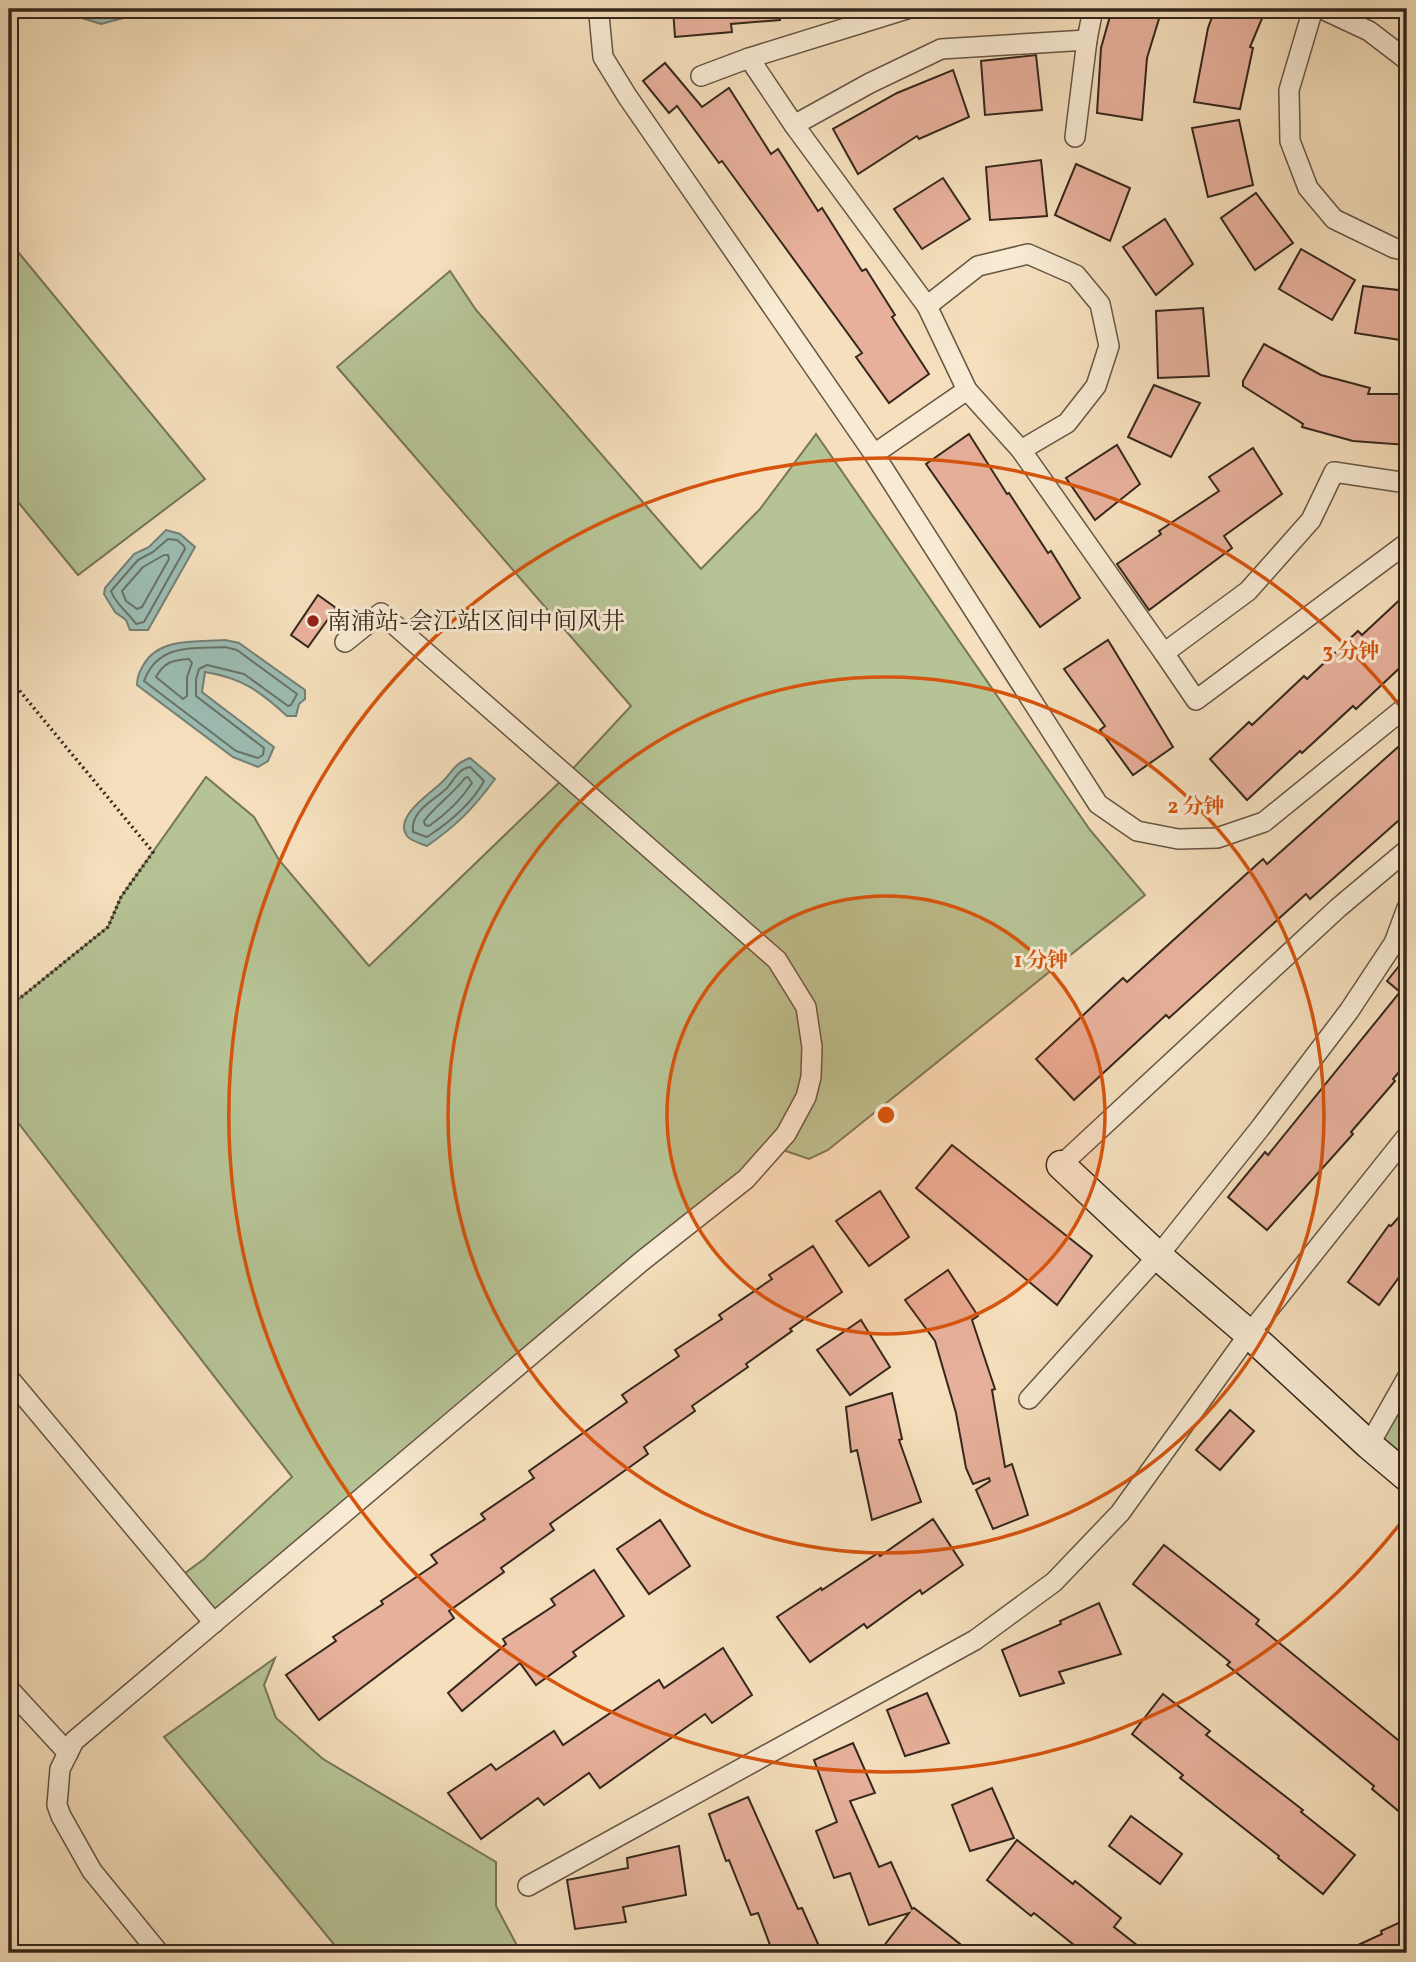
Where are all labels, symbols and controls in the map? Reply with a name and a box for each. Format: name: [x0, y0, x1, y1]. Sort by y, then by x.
place label: 南浦站-会江站区间中间风井: [327, 606, 625, 640]
marker: 南浦站-会江站区间中间风井: [305, 613, 321, 629]
text: 3 分钟: [1323, 638, 1379, 667]
text: 2 分钟: [1167, 793, 1225, 822]
text: 1 分钟: [1014, 947, 1068, 976]
centre of rings: [874, 1103, 898, 1127]

